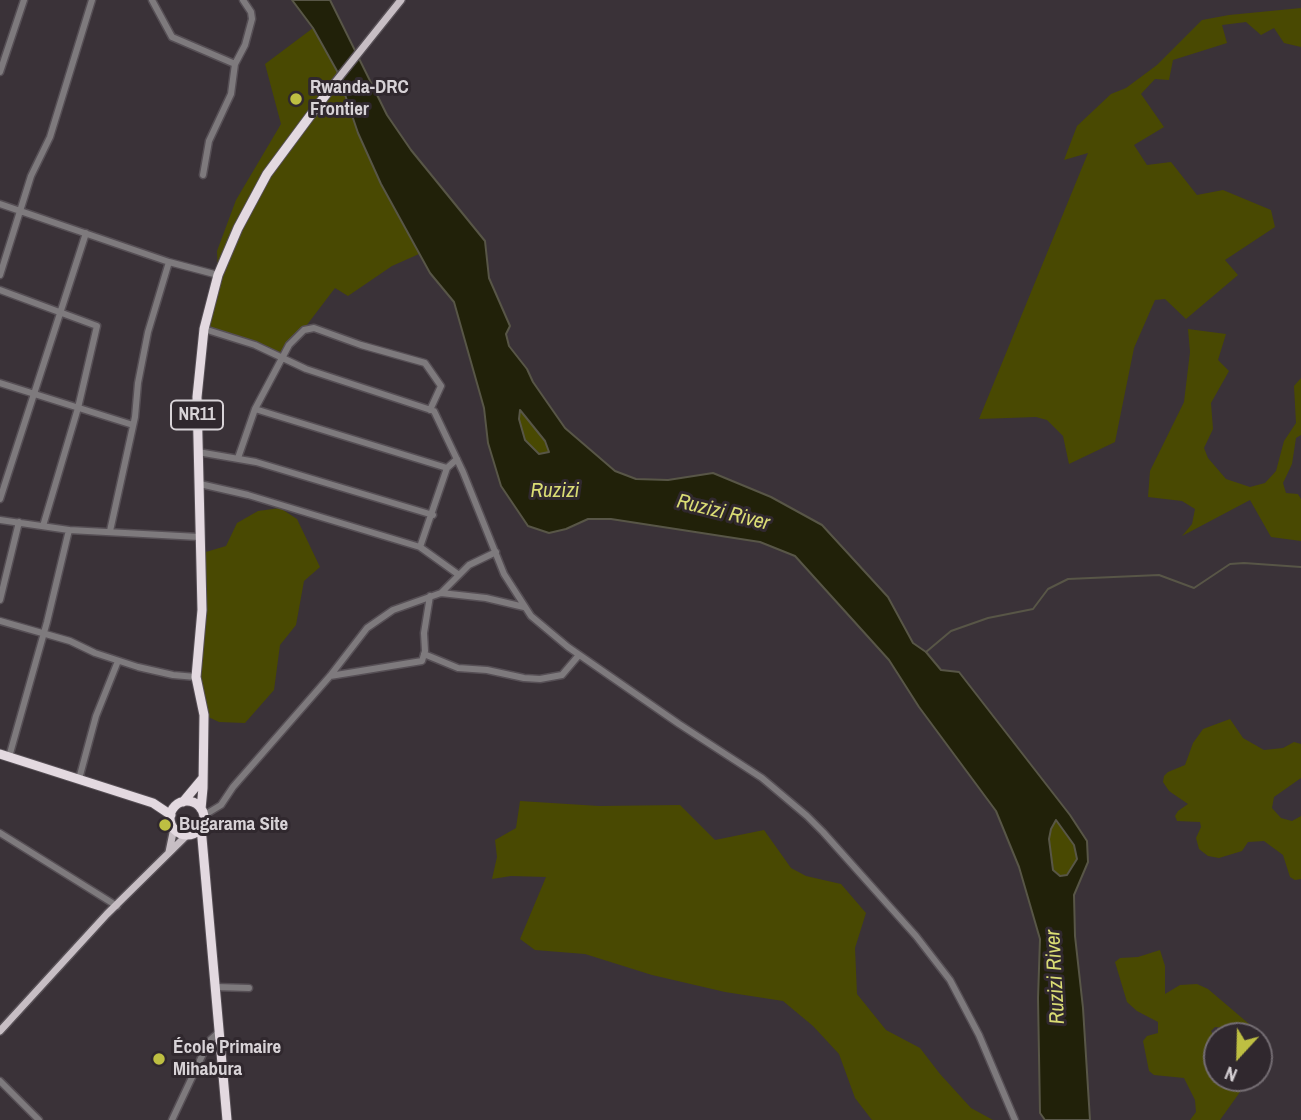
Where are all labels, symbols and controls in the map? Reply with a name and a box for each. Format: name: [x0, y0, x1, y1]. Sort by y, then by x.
place label: Rwanda-DRC Frontier: [310, 77, 409, 121]
marker: Rwanda-DRC Frontier: [288, 91, 304, 107]
road number: NR11: [171, 400, 223, 430]
water label: Ruzizi: [531, 478, 579, 504]
water label: Ruzizi River: [674, 489, 772, 537]
place label: Bugarama Site: [179, 814, 288, 836]
marker: Bugarama Site: [157, 817, 173, 833]
water label: Ruzizi River: [1041, 929, 1071, 1025]
north arrow: [1203, 1022, 1273, 1092]
place label: École Primaire Mihabura: [173, 1037, 281, 1081]
marker: École Primaire Mihabura: [151, 1051, 167, 1067]
text: N: [1221, 1060, 1241, 1089]

